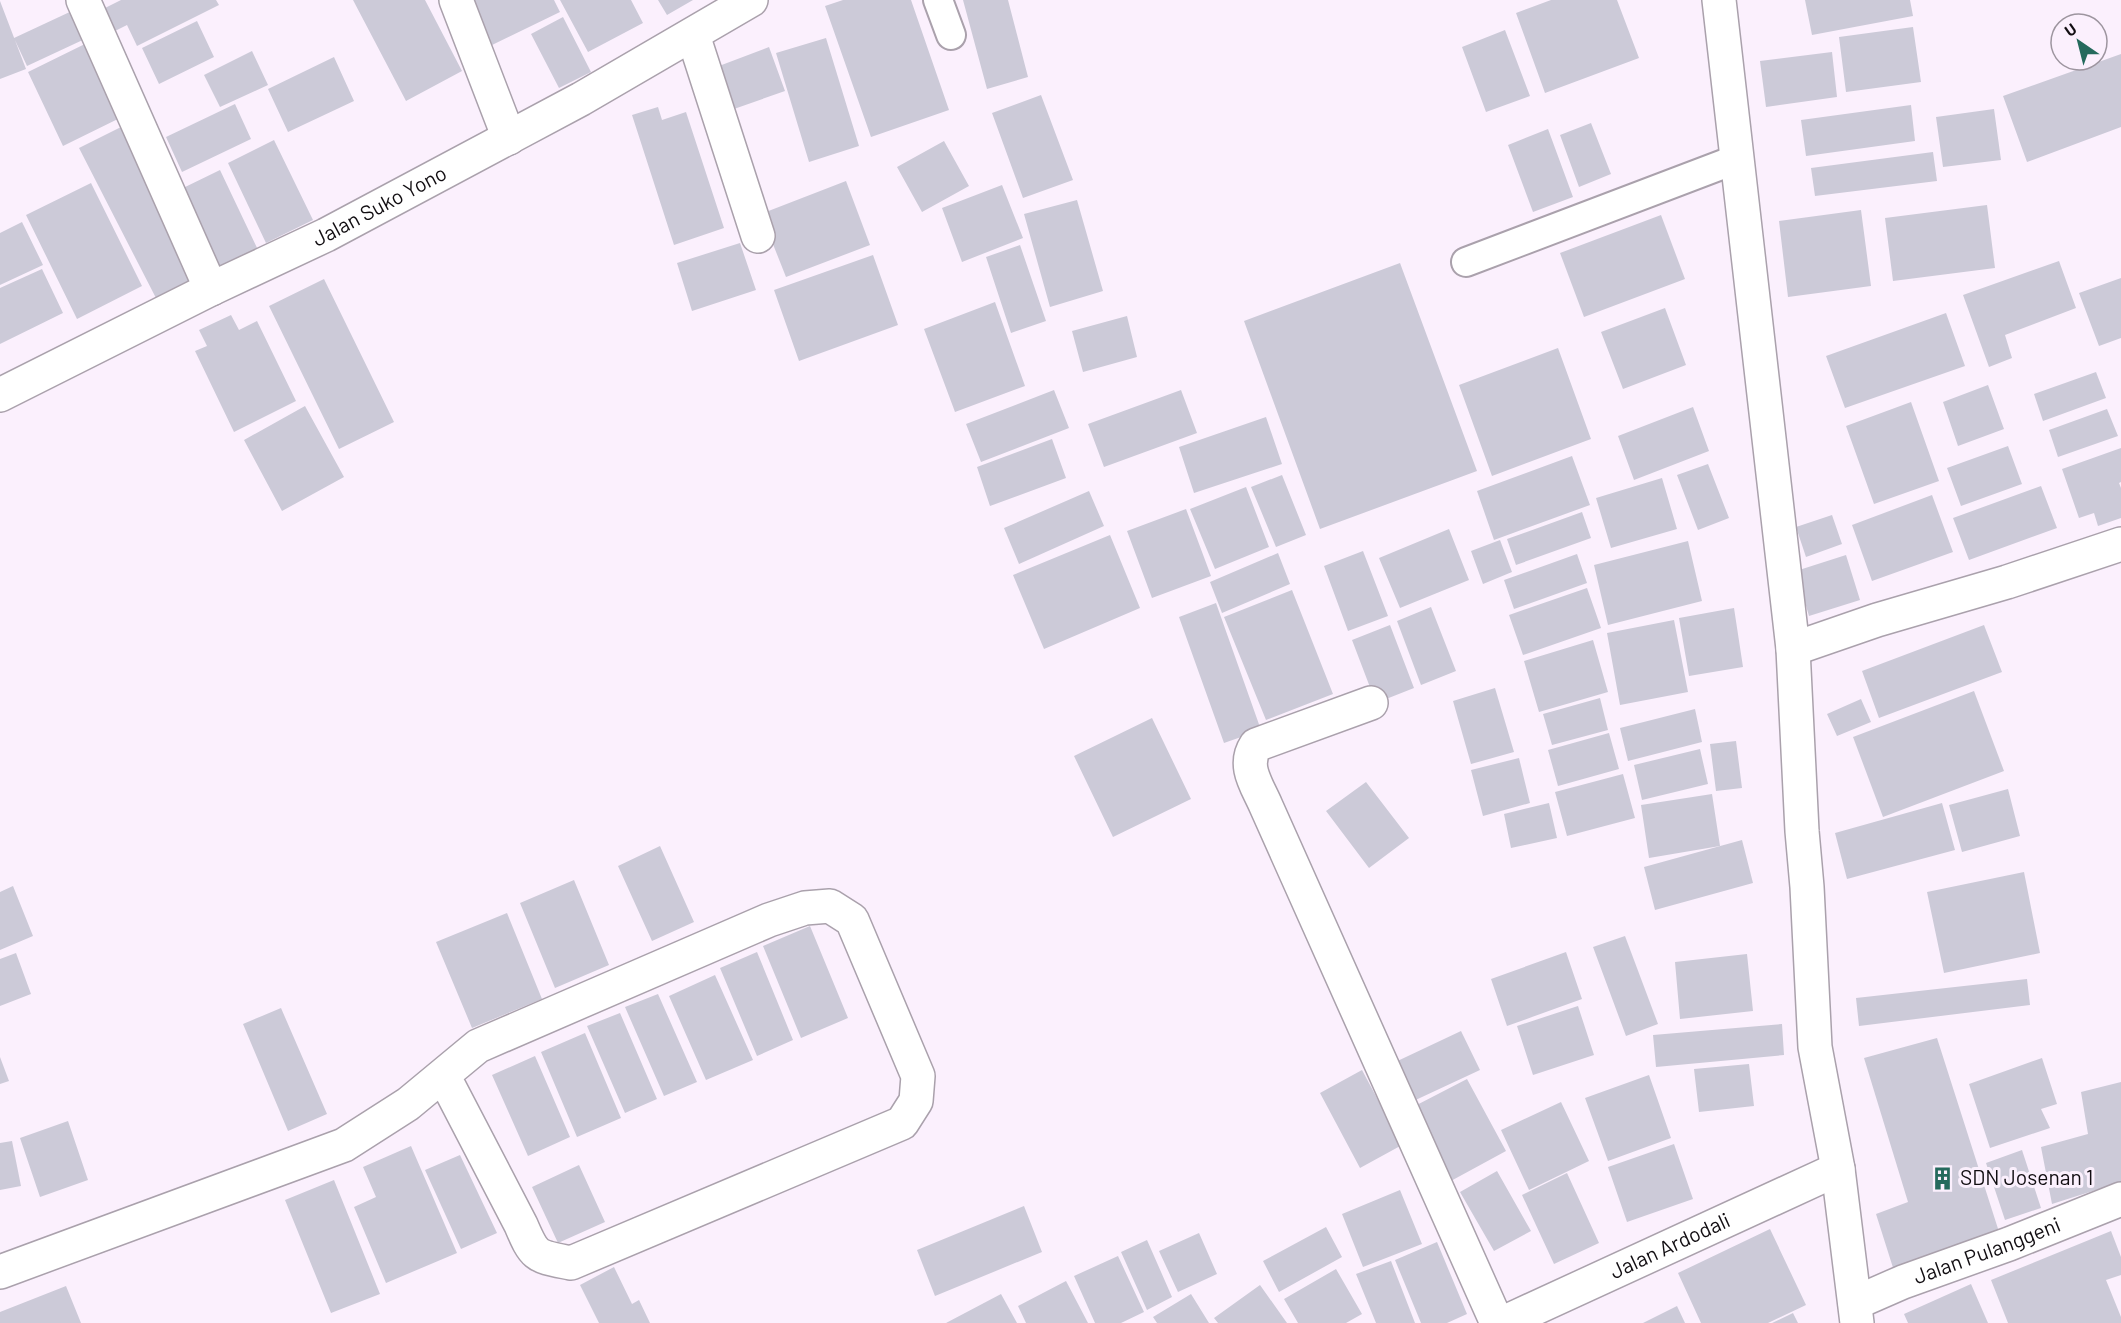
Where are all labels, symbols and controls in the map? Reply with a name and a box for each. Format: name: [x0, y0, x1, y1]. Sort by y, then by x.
north arrow: [2049, 12, 2109, 72]
text: U: [2061, 19, 2080, 40]
street label: Jalan Suko Yono: [308, 159, 450, 251]
place label: SDN Josenan 1: [1960, 1164, 2093, 1189]
building icon: SDN Josenan 1: [1929, 1165, 1955, 1191]
street label: Jalan Ardodali: [1605, 1206, 1734, 1283]
street label: Jalan Pulanggeni: [1910, 1211, 2064, 1288]

